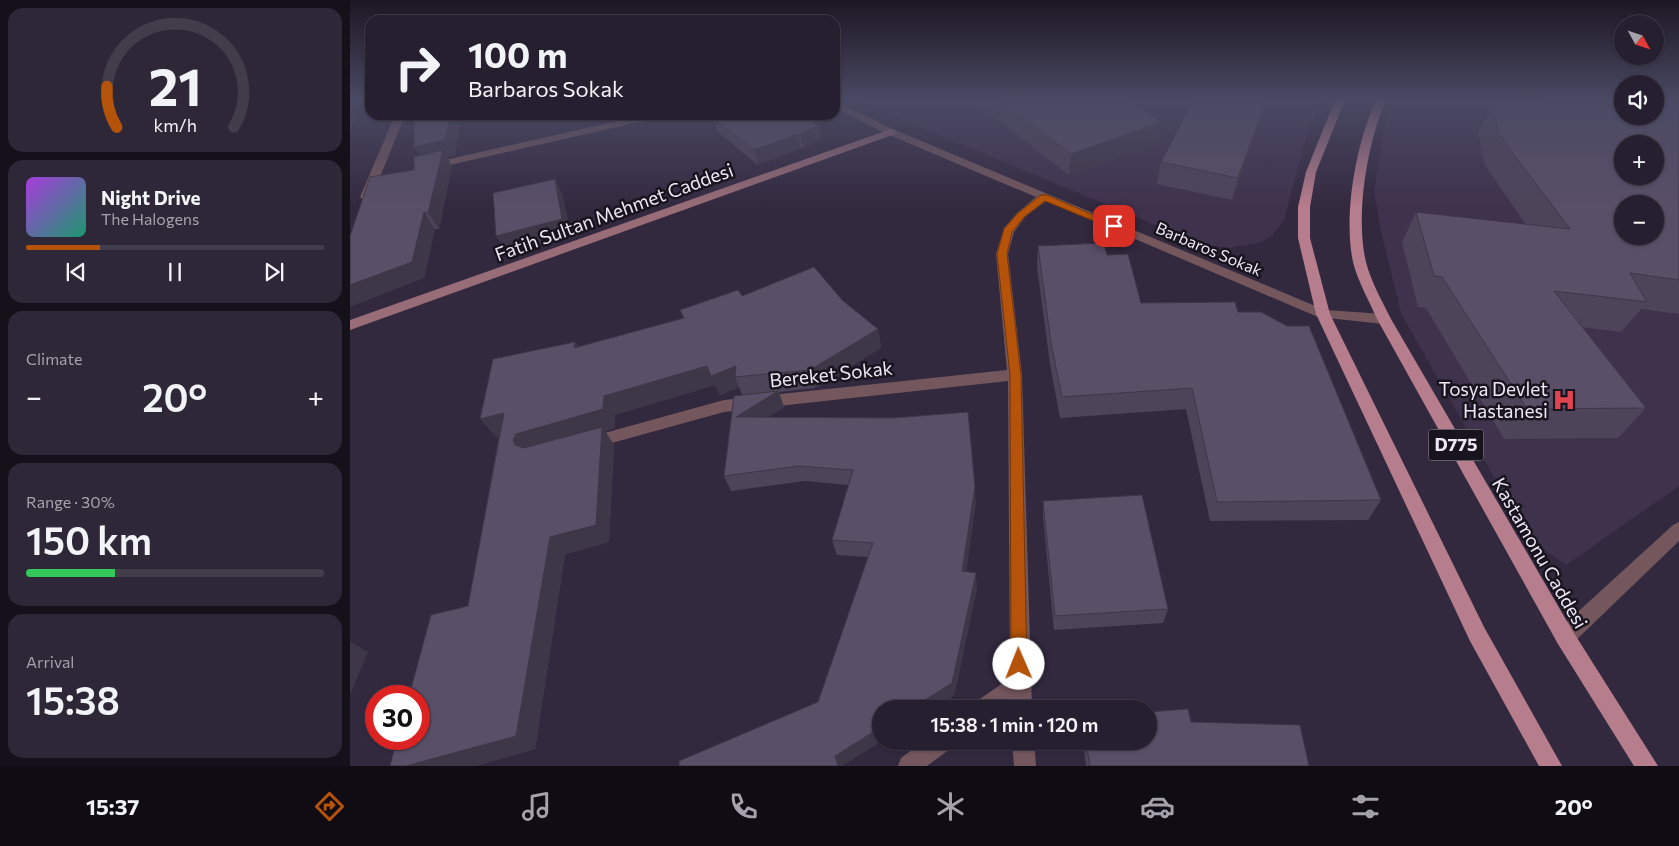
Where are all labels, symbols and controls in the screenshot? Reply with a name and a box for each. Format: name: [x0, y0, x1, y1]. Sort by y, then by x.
north arrow: [1614, 15, 1664, 65]
map controls: [1614, 15, 1664, 245]
text: 100 m: [468, 32, 568, 75]
icon: right: [385, 35, 450, 100]
text: 21: [148, 53, 202, 117]
text: Barbaros Sokak: [468, 75, 624, 102]
button: sound: [1614, 75, 1664, 125]
text: km/h: [153, 114, 197, 136]
button: +: [1614, 135, 1664, 185]
street label: Fatih Sultan Mehmet Caddesi: [492, 158, 736, 265]
text: Night Drive: [101, 186, 201, 209]
button: −: [1614, 195, 1664, 245]
pin: [1093, 205, 1135, 247]
text: The Halogens: [101, 209, 199, 228]
icon: arrive: [1100, 212, 1128, 240]
street label: Barbaros Sokak: [1153, 218, 1265, 280]
icon: previous: [62, 258, 90, 286]
icon: pause: [161, 258, 189, 286]
icon: next: [260, 258, 288, 286]
text: Climate: [26, 349, 82, 368]
street label: Bereket Sokak: [768, 356, 894, 391]
text: 20°: [142, 373, 207, 420]
place label: Tosya Devlet Hastanesi: [1438, 377, 1548, 422]
text: −: [26, 379, 42, 413]
text: +: [308, 379, 324, 413]
hospital icon: Tosya Devlet Hastanesi: [1551, 387, 1577, 413]
road number: D775: [1428, 430, 1484, 460]
street label: Kastamonu Caddesi: [1488, 473, 1593, 632]
text: Range · 30%: [26, 492, 115, 511]
text: 150 km: [26, 516, 152, 563]
position arrow: [992, 637, 1044, 689]
text: Arrival: [26, 652, 74, 671]
text: 15:38: [26, 676, 120, 723]
speed limit sign: 30: [365, 685, 430, 750]
text: 15:38 · 1 min · 120 m: [931, 713, 1098, 736]
icon: directions: [312, 789, 347, 824]
icon: music: [519, 789, 554, 824]
icon: phone: [726, 789, 761, 824]
icon: climate: [933, 789, 968, 824]
icon: car: [1140, 789, 1175, 824]
icon: filters: [1348, 789, 1383, 824]
text: 15:37: [86, 793, 139, 820]
text: 20°: [1555, 793, 1593, 820]

